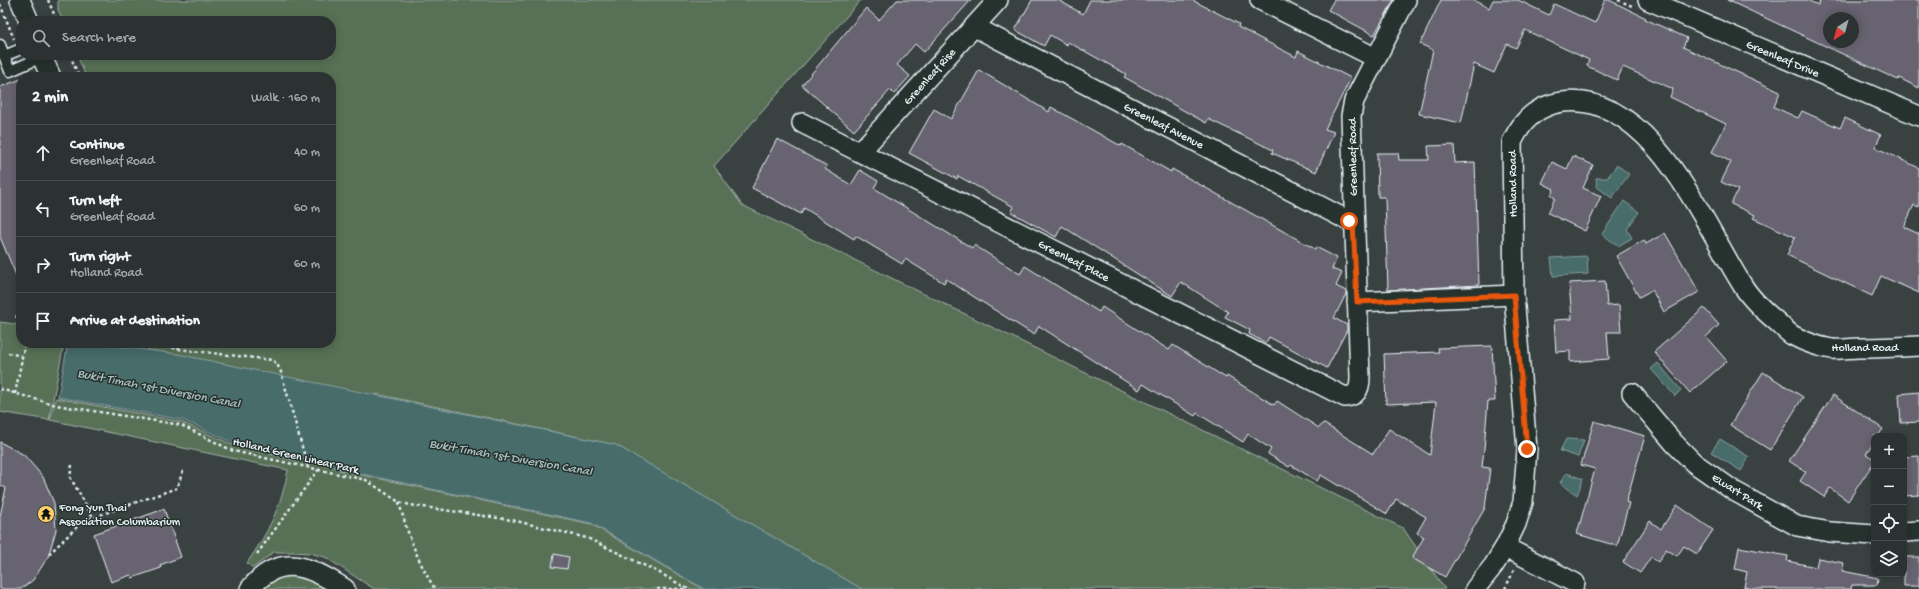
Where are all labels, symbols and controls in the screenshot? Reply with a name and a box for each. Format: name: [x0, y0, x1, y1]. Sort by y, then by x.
north arrow: [1823, 12, 1859, 48]
search box: [16, 16, 336, 60]
icon: search: [30, 27, 52, 49]
text: Search here: [62, 29, 136, 47]
street label: Greenleaf Drive: [1744, 38, 1822, 82]
street label: Greenleaf Rise: [901, 46, 960, 109]
text: 2 min: [32, 88, 68, 108]
text: Walk · 160 m: [251, 91, 320, 106]
street label: Greenleaf Avenue: [1121, 101, 1206, 153]
street label: Greenleaf Road: [1346, 117, 1362, 196]
text: Continue: [70, 136, 124, 154]
icon: ahead: [32, 142, 54, 164]
text: 40 m: [294, 145, 320, 160]
street label: Holland Road: [1506, 149, 1522, 217]
text: Greenleaf Road: [70, 154, 155, 169]
text: Turn left: [70, 192, 121, 210]
icon: left: [32, 198, 54, 220]
text: 60 m: [294, 201, 320, 216]
text: Greenleaf Road: [70, 210, 155, 225]
route start: [1340, 212, 1358, 230]
street label: Greenleaf Place: [1035, 238, 1112, 286]
text: Turn right: [70, 248, 130, 266]
icon: right: [32, 254, 54, 276]
text: 60 m: [294, 257, 320, 272]
text: Holland Road: [70, 266, 142, 281]
icon: arrive: [32, 310, 54, 332]
text: Arrive at destination: [70, 312, 200, 330]
street label: Holland Road: [1832, 342, 1899, 356]
water label: Bukit Timah 1st Diversion Canal: [76, 366, 242, 413]
map controls: [1871, 433, 1907, 577]
button: +: [1871, 433, 1907, 469]
street label: Holland Green Linear Park: [231, 436, 362, 479]
water label: Bukit Timah 1st Diversion Canal: [428, 437, 594, 480]
route end: [1518, 440, 1536, 458]
button: −: [1871, 469, 1907, 505]
street label: Ewart Park: [1709, 471, 1767, 515]
place label: Fong Yun Thai Association Columbarium: [58, 502, 181, 530]
temple icon: Fong Yun Thai Association Columbarium: [36, 504, 56, 524]
button: locate: [1871, 505, 1907, 541]
button: layers: [1871, 541, 1907, 577]

